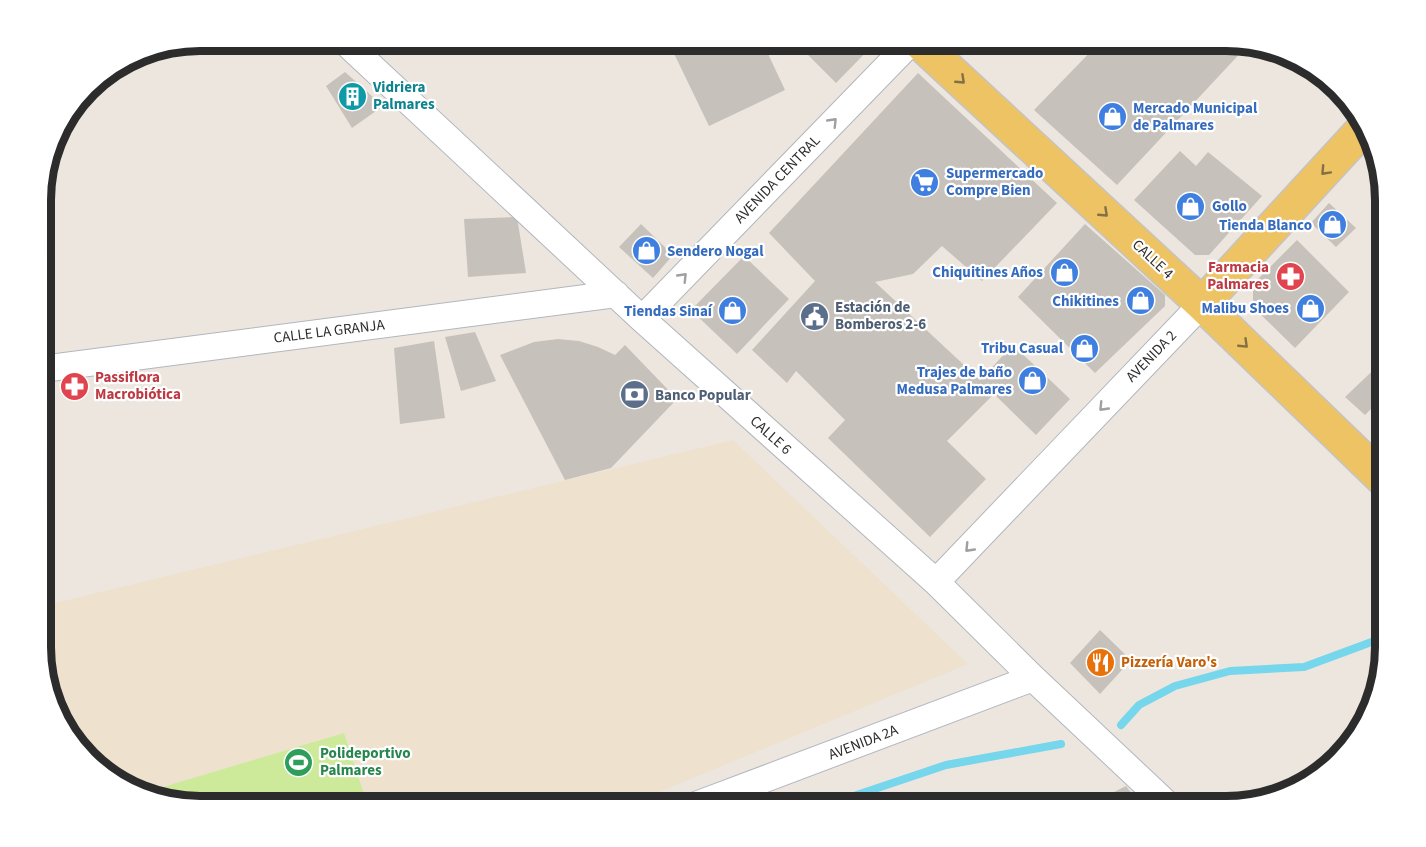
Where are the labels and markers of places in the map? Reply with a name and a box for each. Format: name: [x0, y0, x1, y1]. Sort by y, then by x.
place label: Vidriera Palmares: [372, 77, 435, 115]
building icon: Vidriera Palmares: [336, 80, 368, 112]
place label: Mercado Municipal de Palmares: [1133, 98, 1258, 136]
shop icon: Mercado Municipal de Palmares: [1096, 101, 1128, 133]
place label: Supermercado Compre Bien: [946, 163, 1043, 201]
supermarket icon: Supermercado Compre Bien: [909, 166, 941, 198]
shop icon: Gollo: [1175, 190, 1207, 222]
place label: Gollo: [1212, 196, 1247, 217]
shop icon: Tienda Blanco: [1317, 209, 1349, 241]
place label: Tienda Blanco: [1219, 215, 1312, 236]
shop icon: Sendero Nogal: [630, 235, 662, 267]
place label: Sendero Nogal: [667, 241, 764, 262]
shop icon: Chiquitines Años: [1048, 256, 1080, 288]
place label: Farmacia Palmares: [1207, 257, 1269, 295]
pharmacy icon: Farmacia Palmares: [1274, 260, 1306, 292]
place label: Chiquitines Años: [932, 262, 1043, 283]
shop icon: Chikitines: [1124, 285, 1156, 317]
place label: Chikitines: [1052, 291, 1119, 312]
shop icon: Malibu Shoes: [1294, 292, 1326, 324]
shop icon: Tiendas Sinaí: [717, 295, 749, 327]
place label: Estación de Bomberos 2-6: [835, 297, 926, 335]
place label: Malibu Shoes: [1201, 298, 1289, 319]
public building icon: Estación de Bomberos 2-6: [798, 300, 830, 332]
place label: Tiendas Sinaí: [624, 301, 713, 322]
shop icon: Tribu Casual: [1068, 332, 1100, 364]
place label: Tribu Casual: [981, 338, 1064, 359]
place label: Trajes de baño Medusa Palmares: [897, 362, 1012, 400]
shop icon: Trajes de baño Medusa Palmares: [1017, 365, 1049, 397]
place label: Passiflora Macrobiótica: [95, 367, 181, 405]
pharmacy icon: Passiflora Macrobiótica: [58, 370, 90, 402]
bank icon: Banco Popular: [618, 379, 650, 411]
place label: Banco Popular: [655, 385, 751, 406]
restaurant icon: Pizzería Varo's: [1084, 646, 1116, 678]
place label: Pizzería Varo's: [1121, 652, 1217, 673]
place label: Polideportivo Palmares: [320, 743, 411, 781]
sports icon: Polideportivo Palmares: [283, 746, 315, 778]

